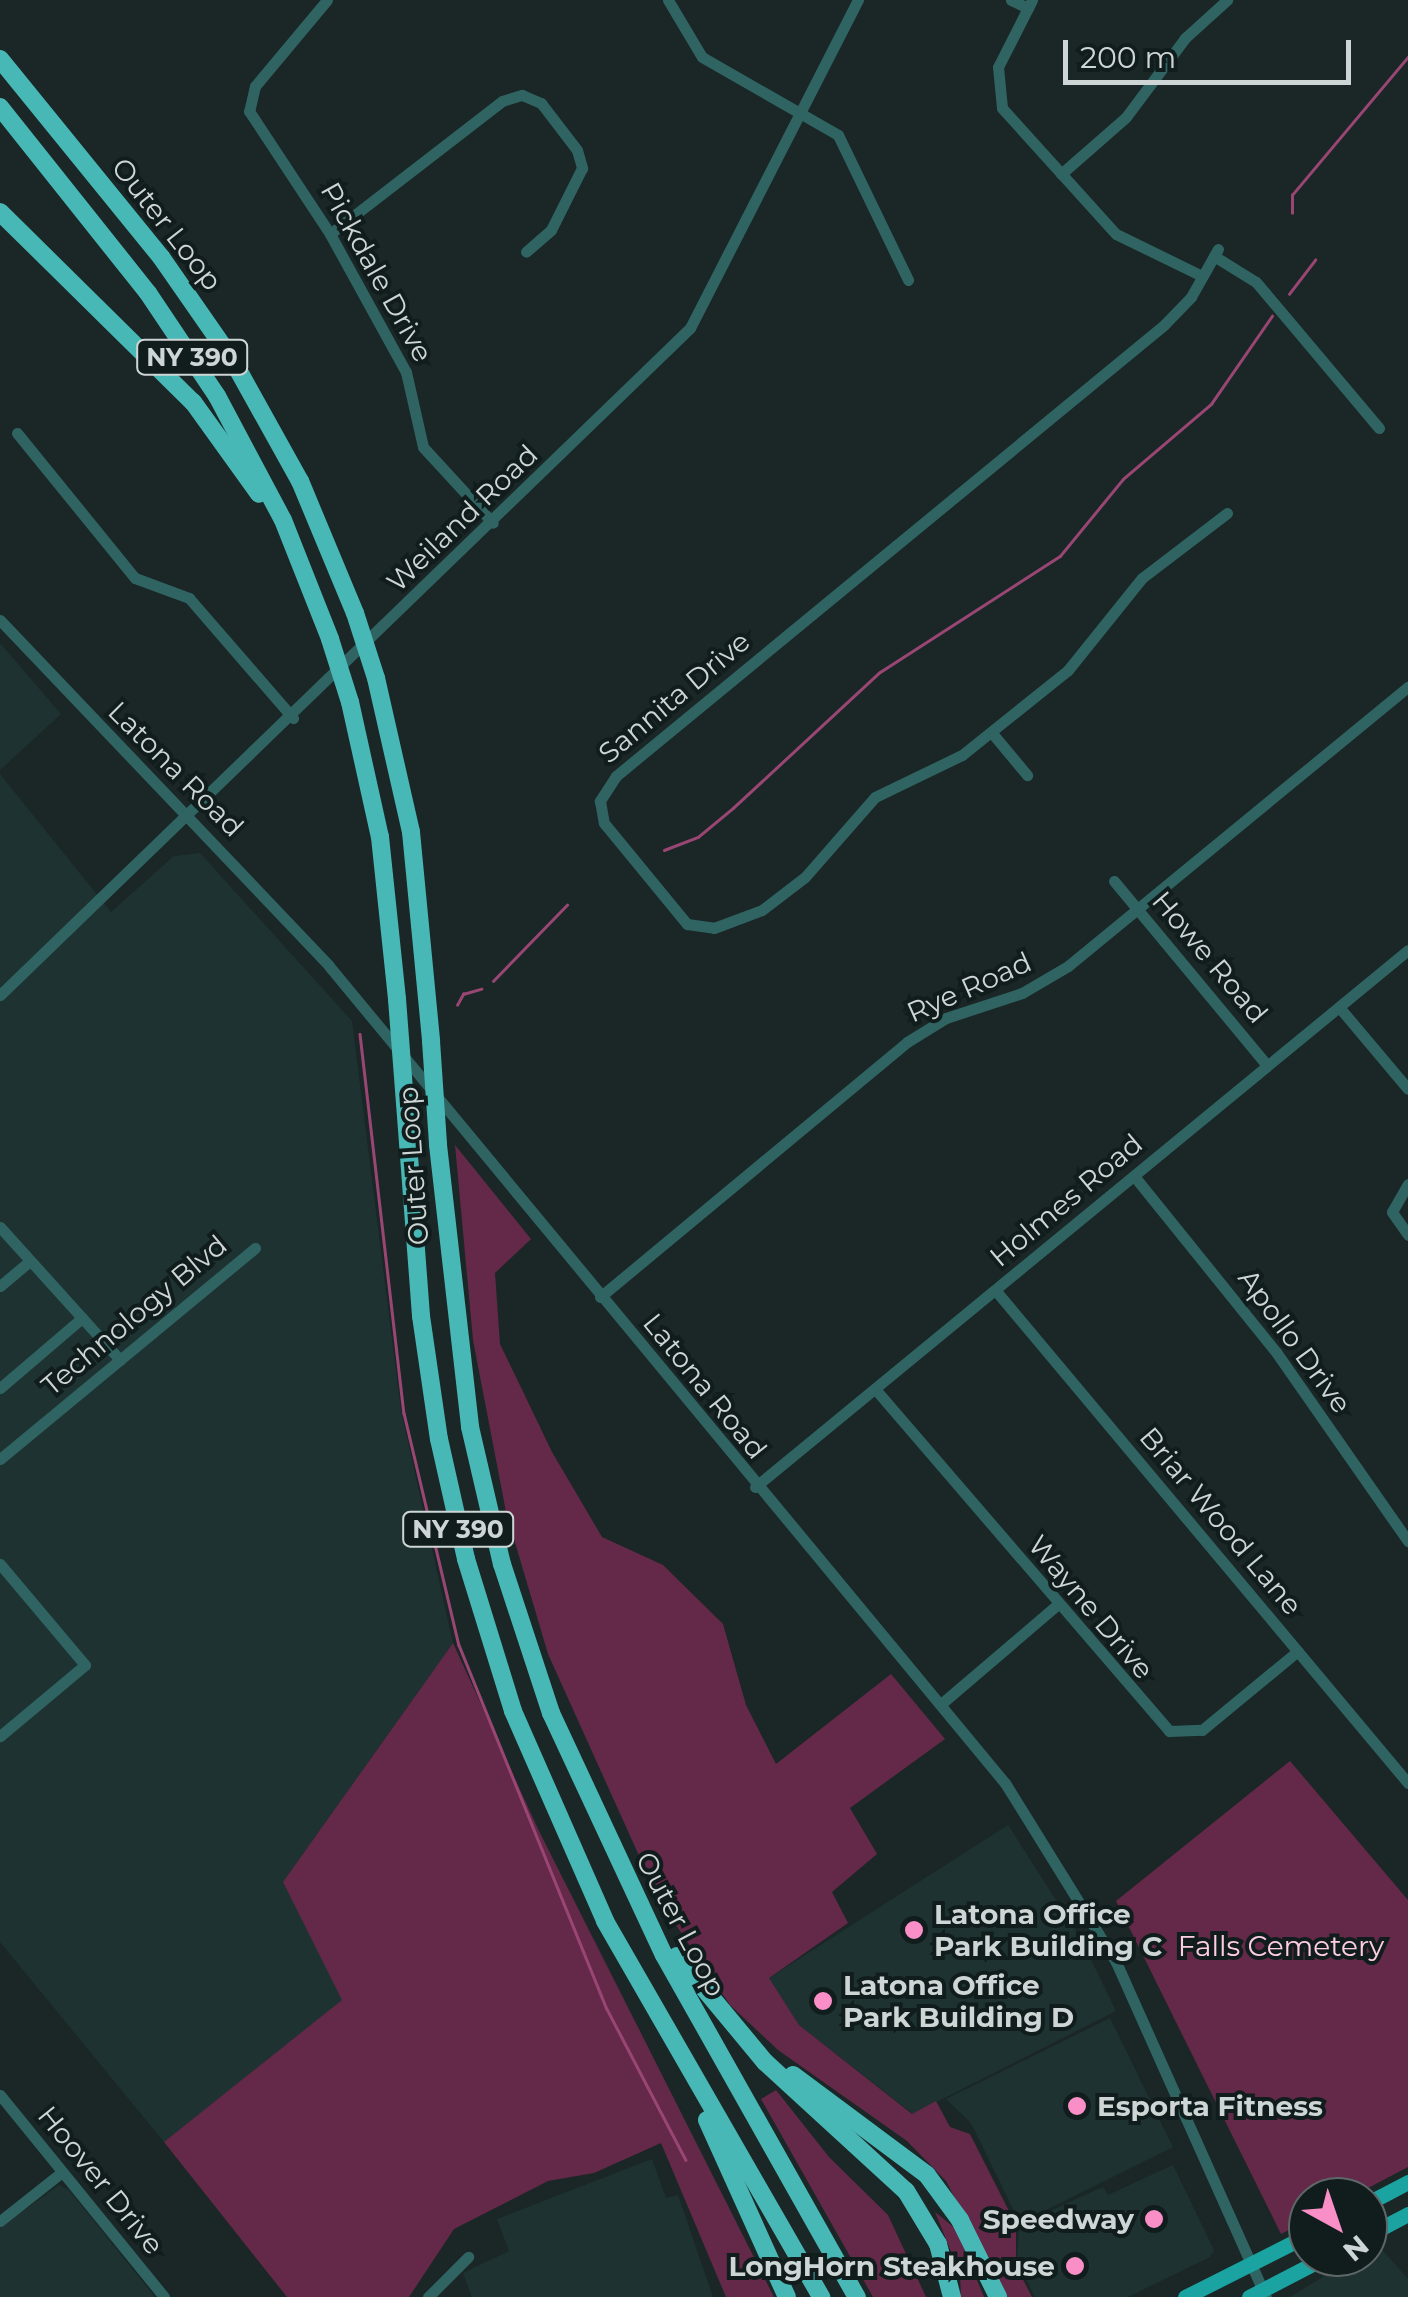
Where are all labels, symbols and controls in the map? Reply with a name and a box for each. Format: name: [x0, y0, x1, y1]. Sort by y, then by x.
scale bar: [1068, 20, 1356, 82]
text: 200 m: [1080, 39, 1176, 76]
street label: Outer Loop: [105, 151, 229, 297]
street label: Pickdale Drive: [314, 176, 440, 368]
road number: NY 390: [134, 337, 250, 377]
street label: Weiland Road: [380, 438, 544, 598]
street label: Sannita Drive: [592, 624, 756, 770]
street label: Latona Road: [101, 694, 251, 844]
street label: Howe Road: [1145, 884, 1275, 1030]
street label: Rye Road: [902, 945, 1036, 1029]
street label: Outer Loop: [391, 1086, 435, 1246]
street label: Holmes Road: [983, 1126, 1149, 1274]
street label: Technology Blvd: [35, 1228, 233, 1402]
street label: Apollo Drive: [1231, 1262, 1359, 1420]
street label: Latona Road: [636, 1306, 774, 1466]
street label: Briar Wood Lane: [1133, 1420, 1309, 1622]
road number: NY 390: [400, 1509, 516, 1549]
street label: Wayne Drive: [1021, 1528, 1161, 1686]
street label: Outer Loop: [629, 1846, 733, 2002]
place label: Latona Office Park Building C: [934, 1897, 1162, 1963]
marker: Latona Office Park Building C: [903, 1919, 925, 1941]
park label: Falls Cemetery: [1178, 1929, 1384, 1963]
place label: Latona Office Park Building D: [843, 1968, 1074, 2034]
marker: Latona Office Park Building D: [812, 1990, 834, 2012]
place label: Esporta Fitness: [1097, 2089, 1323, 2123]
marker: Esporta Fitness: [1066, 2095, 1088, 2117]
street label: Hoover Drive: [31, 2099, 171, 2261]
north arrow: [1288, 2177, 1388, 2277]
place label: Speedway: [983, 2202, 1134, 2236]
marker: Speedway: [1143, 2208, 1165, 2230]
text: N: [1336, 2228, 1376, 2269]
place label: LongHorn Steakhouse: [729, 2249, 1055, 2283]
marker: LongHorn Steakhouse: [1064, 2255, 1086, 2277]

